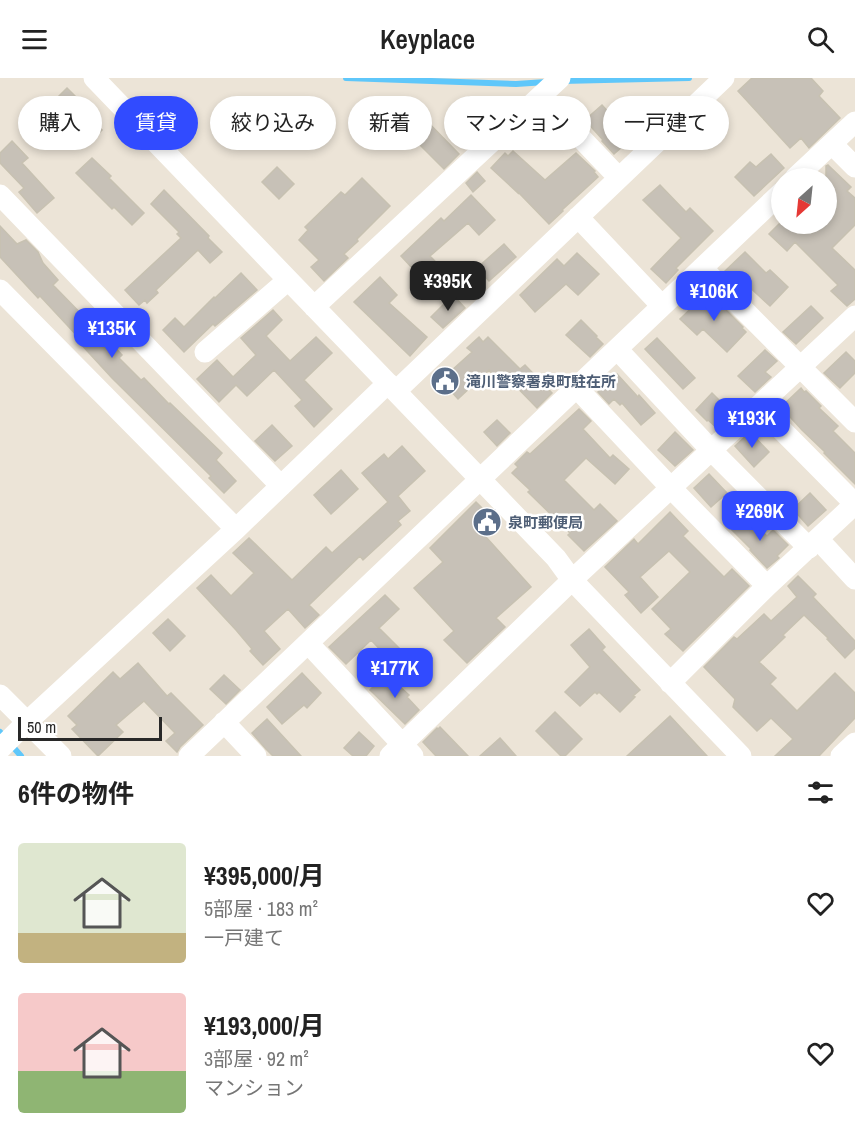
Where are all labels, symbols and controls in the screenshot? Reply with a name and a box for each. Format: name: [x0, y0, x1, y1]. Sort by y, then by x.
text: Keyplace: [380, 21, 475, 57]
icon: menu: [18, 23, 51, 56]
icon: search: [804, 23, 837, 56]
chip: 購入: [18, 96, 102, 150]
chip: 賃貸: [114, 96, 198, 150]
chip: 絞り込み: [210, 96, 336, 150]
chip: 新着: [348, 96, 432, 150]
chip: マンション: [444, 96, 591, 150]
chip: 一戸建て: [603, 96, 729, 150]
north arrow: [771, 168, 837, 234]
map controls: [771, 168, 837, 234]
pin: ¥395K: [406, 261, 490, 312]
text: ¥395K: [424, 267, 472, 294]
pin: ¥106K: [672, 271, 756, 322]
text: ¥106K: [690, 277, 738, 304]
pin: ¥135K: [70, 308, 154, 359]
text: ¥135K: [88, 314, 136, 341]
public building icon: 滝川警察署泉町駐在所: [429, 365, 461, 397]
place label: 滝川警察署泉町駐在所: [466, 371, 616, 392]
pin: ¥193K: [710, 398, 794, 449]
text: ¥193K: [728, 404, 776, 431]
pin: ¥269K: [718, 491, 802, 542]
text: ¥269K: [736, 497, 784, 524]
public building icon: 泉町郵便局: [471, 506, 503, 538]
place label: 泉町郵便局: [508, 512, 583, 533]
pin: ¥177K: [353, 648, 437, 699]
text: ¥177K: [371, 654, 419, 681]
scale bar: [18, 714, 162, 742]
text: 50 m: [27, 716, 56, 738]
text: 6件の物件: [18, 776, 134, 811]
icon: filters: [804, 776, 837, 809]
text: ¥395,000/月: [204, 858, 325, 893]
icon: home: [66, 867, 138, 939]
icon: heart: [804, 887, 837, 920]
text: 5部屋 · 183 m²: [204, 895, 318, 922]
text: 一戸建て: [204, 924, 284, 951]
text: ¥193,000/月: [204, 1008, 325, 1043]
icon: home: [66, 1017, 138, 1089]
icon: heart: [804, 1037, 837, 1070]
text: 3部屋 · 92 m²: [204, 1045, 309, 1072]
text: マンション: [204, 1074, 304, 1101]

